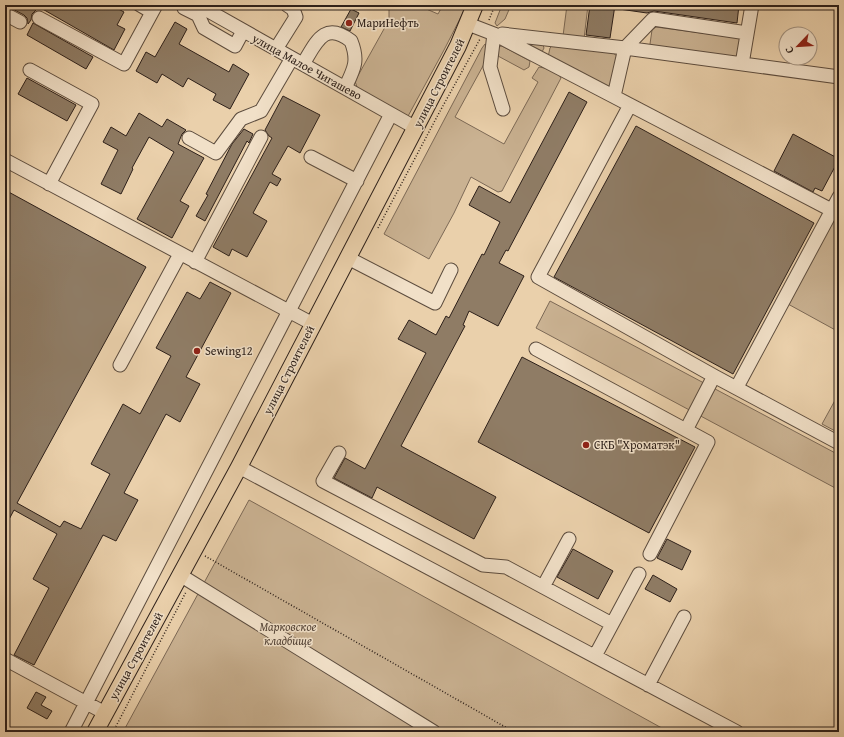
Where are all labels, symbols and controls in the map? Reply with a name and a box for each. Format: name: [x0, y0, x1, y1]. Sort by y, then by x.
place label: МариНефть: [357, 14, 419, 31]
marker: МариНефть: [344, 18, 354, 28]
north arrow: [778, 26, 818, 66]
street label: улица Малое Чигашево: [248, 29, 365, 104]
street label: улица Строителей: [408, 35, 468, 131]
text: С: [780, 44, 798, 56]
street label: улица Строителей: [258, 322, 318, 418]
place label: Sewing12: [205, 342, 253, 359]
marker: Sewing12: [192, 346, 202, 356]
place label: СКБ "Хроматэк": [594, 436, 680, 453]
marker: СКБ "Хроматэк": [581, 440, 591, 450]
street label: улица Строителей: [104, 609, 167, 704]
park label: Марковское кладбище: [260, 618, 317, 649]

